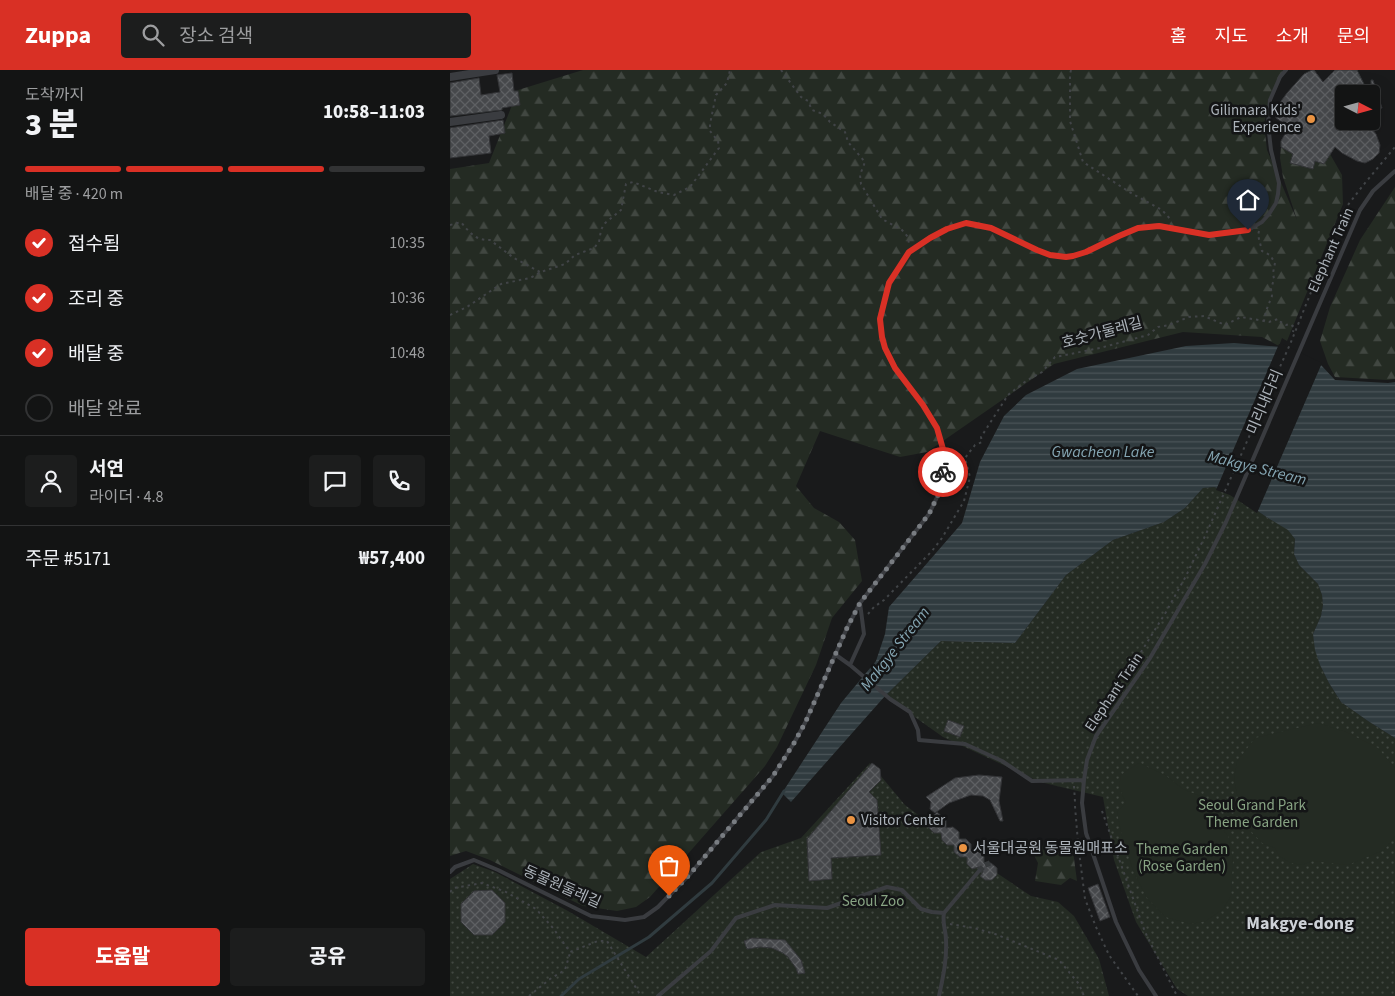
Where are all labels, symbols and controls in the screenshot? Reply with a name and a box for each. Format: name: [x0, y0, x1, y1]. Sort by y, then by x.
search box: [121, 13, 471, 58]
text: Zuppa: [25, 18, 91, 53]
icon: search: [139, 21, 167, 49]
text: 장소 검색: [179, 23, 253, 50]
text: 홈: [1170, 24, 1187, 49]
text: 지도: [1215, 24, 1248, 49]
text: 소개: [1276, 24, 1309, 49]
text: 문의: [1337, 24, 1370, 49]
text: 도착까지: [25, 84, 84, 106]
north arrow: [1335, 85, 1380, 130]
map controls: [1335, 85, 1380, 130]
text: 10:58–11:03: [323, 99, 425, 126]
place label: Gilinnara Kids' Experience: [1210, 100, 1301, 138]
text: 3 분: [25, 102, 78, 148]
marker: Gilinnara Kids' Experience: [1305, 113, 1317, 125]
pin: [1227, 179, 1269, 230]
text: 배달 중 · 420 m: [25, 183, 123, 205]
icon: home: [1234, 186, 1262, 214]
street label: Elephant Train: [1303, 204, 1359, 296]
icon: check: [25, 229, 53, 257]
text: 접수됨: [68, 231, 120, 258]
text: 10:35: [389, 232, 425, 254]
icon: check: [25, 284, 53, 312]
text: 조리 중: [68, 286, 124, 313]
text: 10:36: [389, 287, 425, 309]
street label: 호숫가둘레길: [1059, 312, 1145, 354]
icon: check: [25, 339, 53, 367]
text: 배달 중: [68, 341, 124, 368]
text: 10:48: [389, 342, 425, 364]
street label: 미리내다리: [1242, 366, 1288, 438]
text: 배달 완료: [68, 396, 142, 423]
water label: Gwacheon Lake: [1052, 441, 1155, 463]
water label: Makgye Stream: [1205, 445, 1309, 491]
courier: [918, 447, 968, 497]
button: person: [25, 455, 77, 507]
button: chat: [309, 455, 361, 507]
button: phone: [373, 455, 425, 507]
text: 서연: [89, 456, 124, 483]
icon: bike: [929, 458, 957, 486]
text: 라이더 · 4.8: [89, 486, 163, 508]
text: ₩57,400: [359, 545, 425, 572]
text: 주문 #5171: [25, 546, 111, 573]
water label: Makgye Stream: [855, 602, 935, 696]
street label: Elephant Train: [1080, 648, 1148, 736]
park label: Seoul Grand Park Theme Garden: [1198, 795, 1306, 833]
place label: Visitor Center: [861, 810, 946, 831]
marker: Visitor Center: [845, 814, 857, 826]
place label: 서울대공원 동물원매표소: [973, 838, 1128, 859]
park label: Theme Garden (Rose Garden): [1136, 839, 1228, 877]
marker: 서울대공원 동물원매표소: [957, 842, 969, 854]
pin: [648, 845, 690, 896]
icon: bag: [655, 852, 683, 880]
street label: 동물원둘레길: [520, 861, 604, 913]
park label: Seoul Zoo: [842, 891, 904, 912]
district label: Makgye-dong: [1246, 911, 1354, 936]
button: 도움말: [25, 928, 220, 986]
button: 공유: [230, 928, 425, 986]

